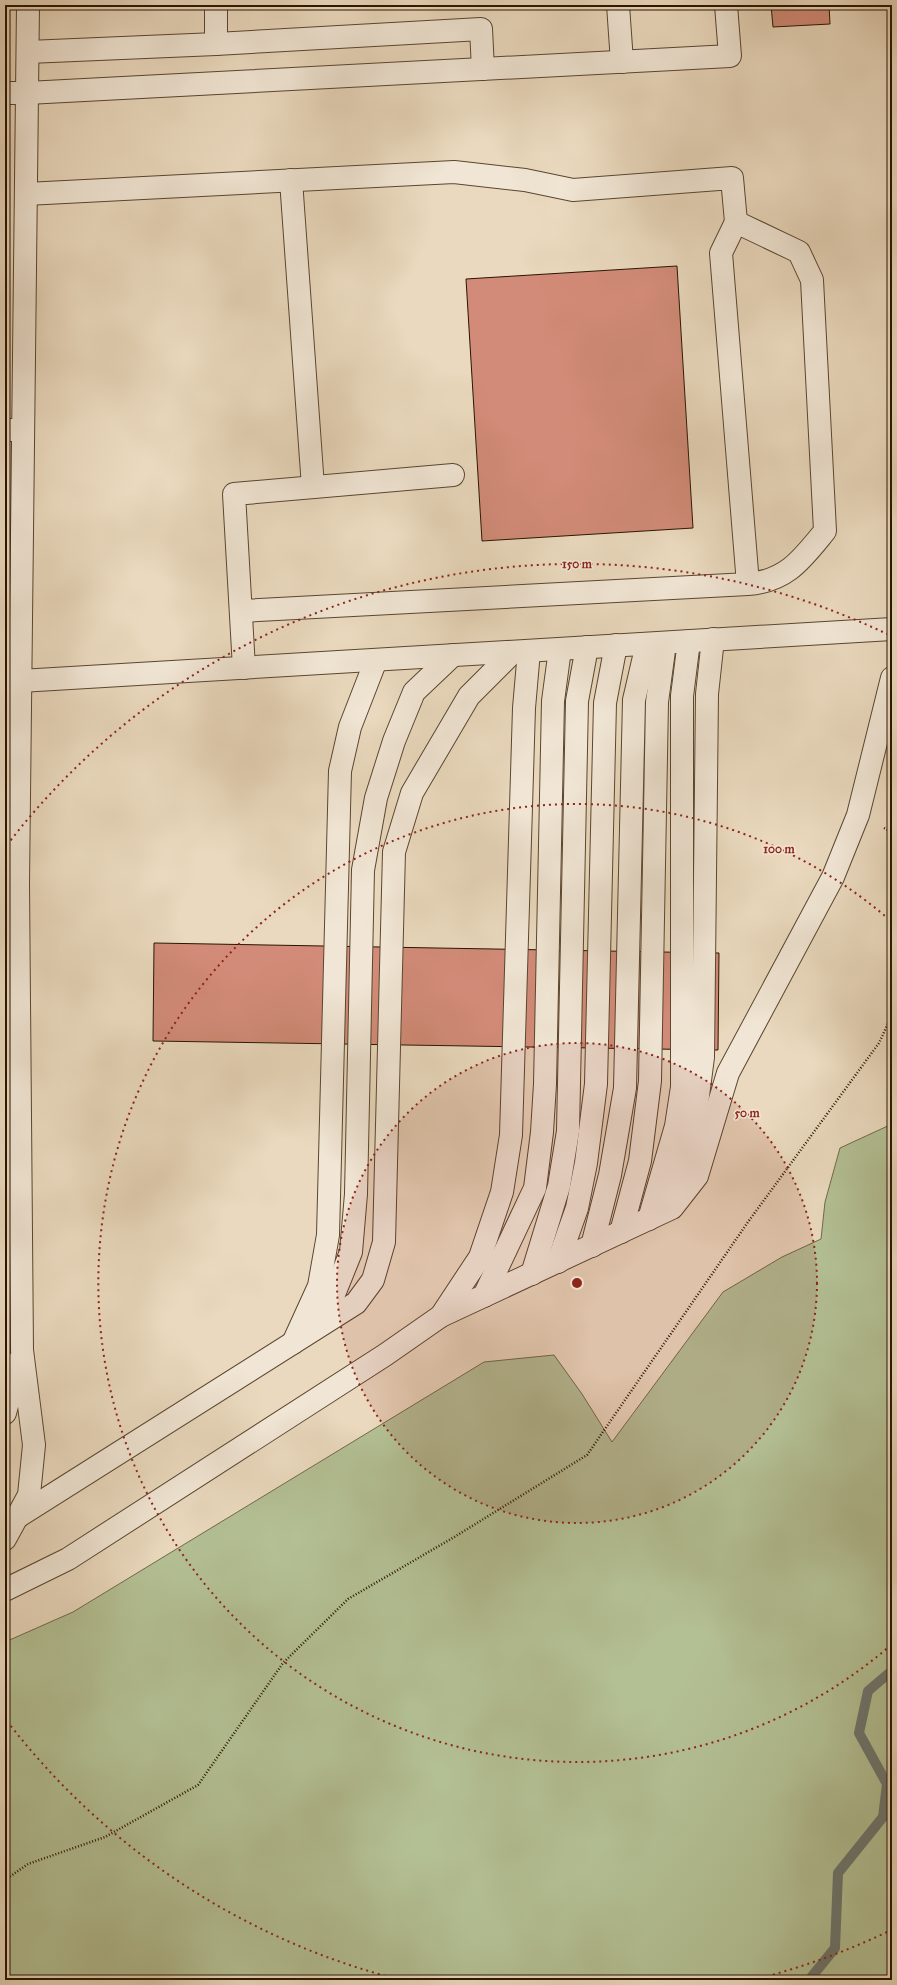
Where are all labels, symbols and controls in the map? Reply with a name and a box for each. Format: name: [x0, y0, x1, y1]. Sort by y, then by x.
text: 150 m: [562, 557, 593, 571]
text: 100 m: [763, 842, 796, 856]
text: 50 m: [734, 1106, 761, 1120]
centre of rings: [570, 1276, 584, 1290]

